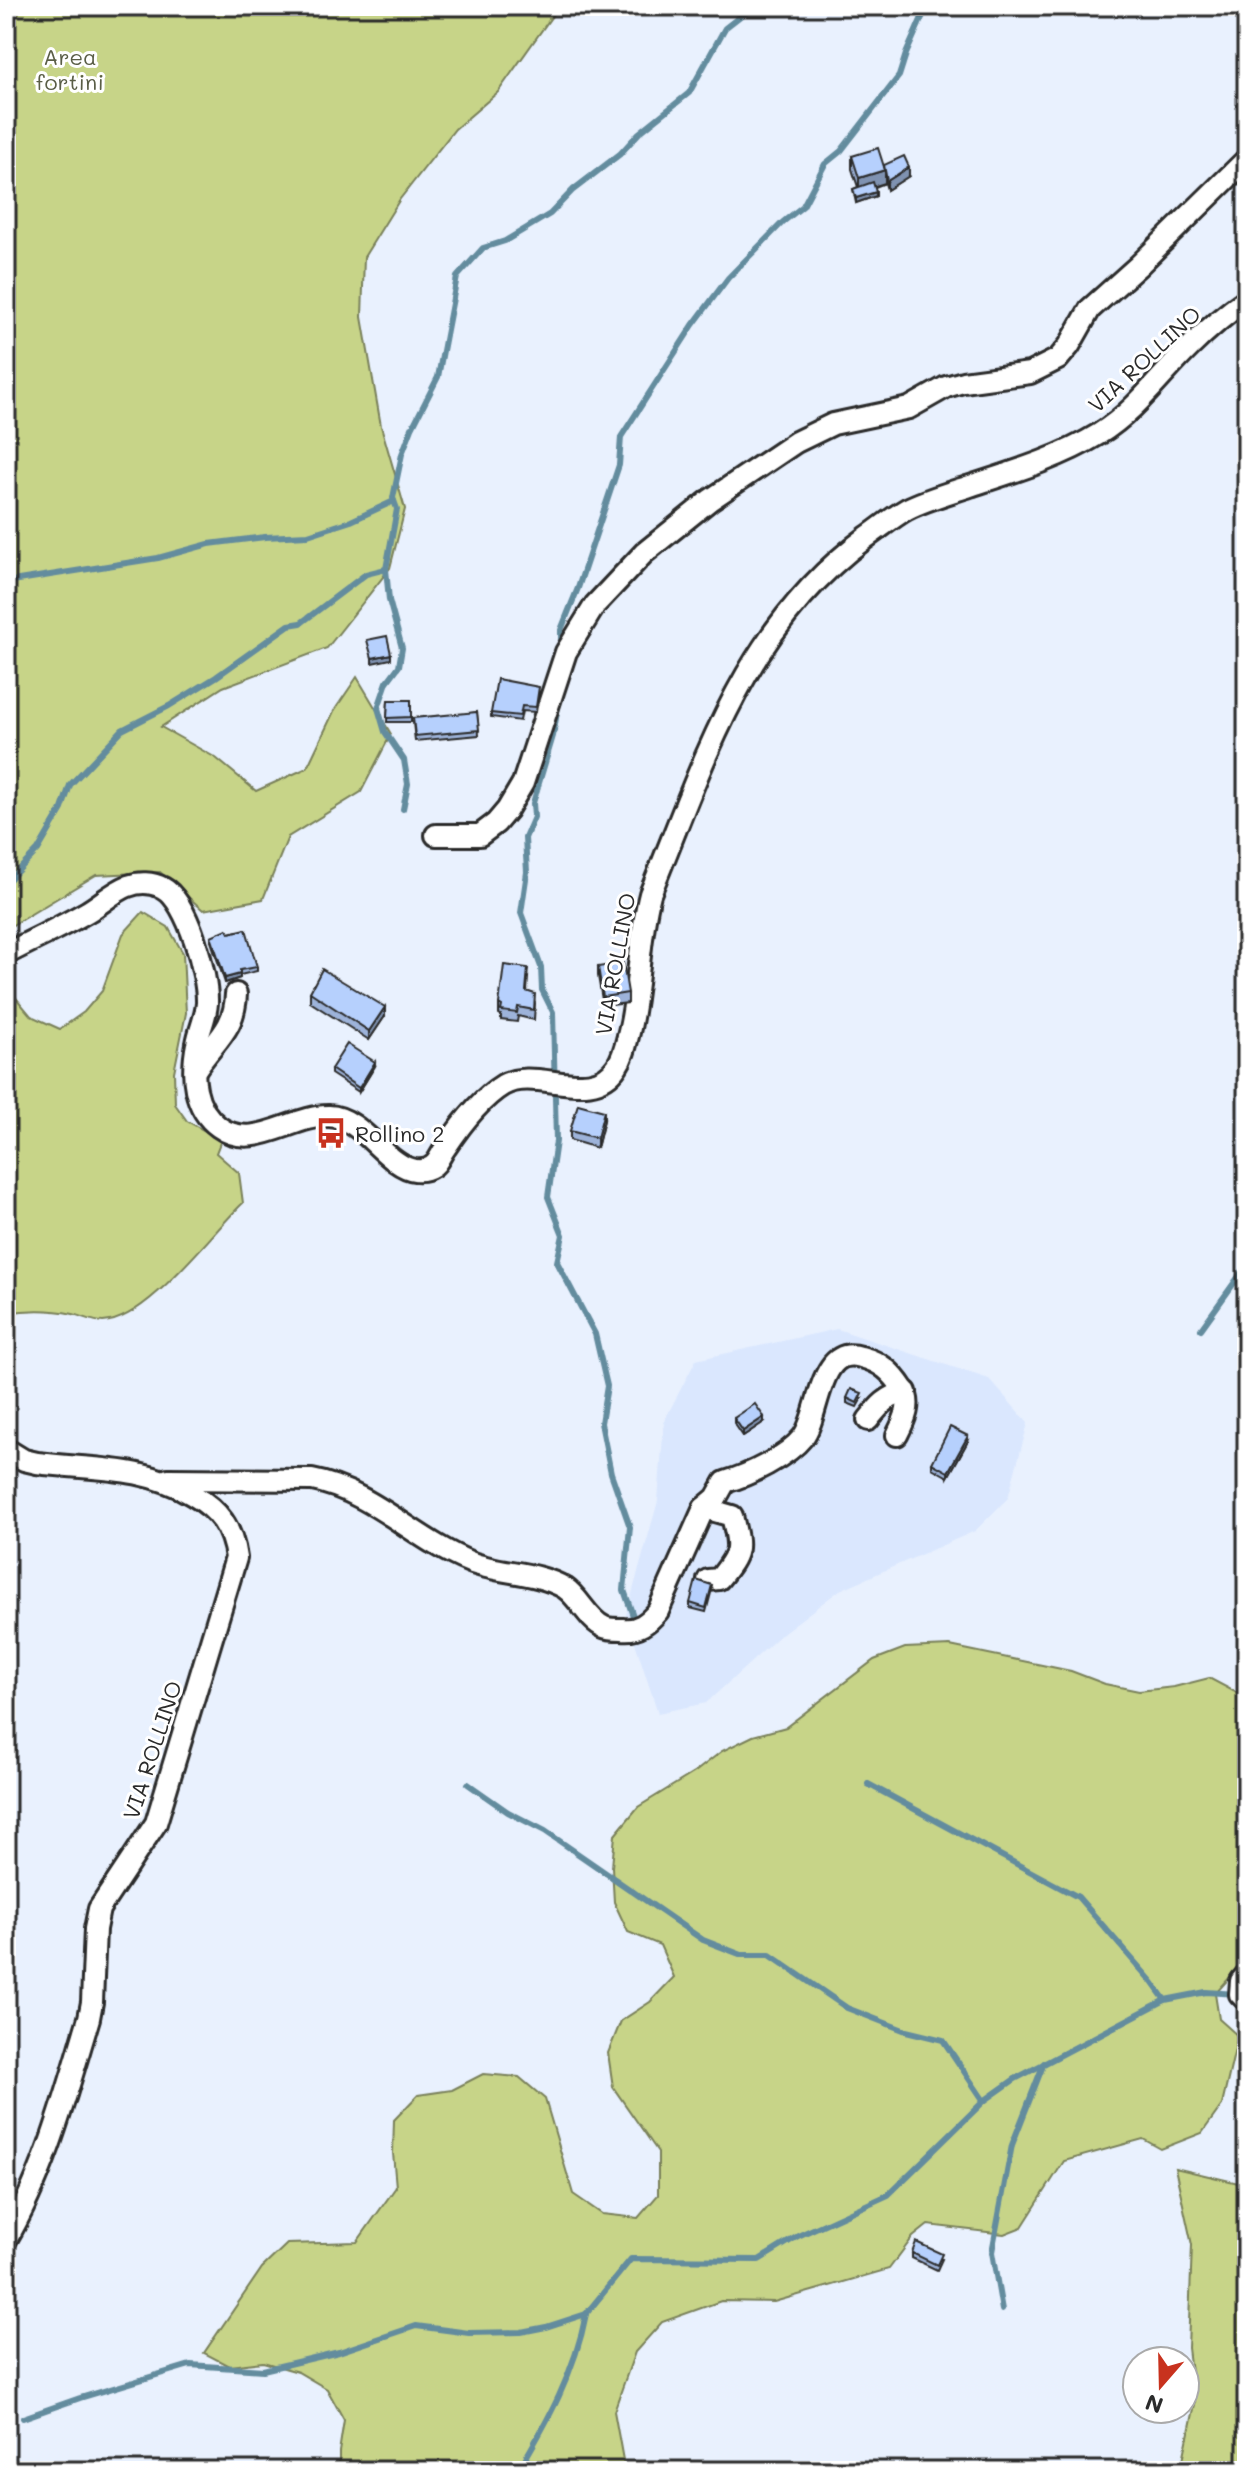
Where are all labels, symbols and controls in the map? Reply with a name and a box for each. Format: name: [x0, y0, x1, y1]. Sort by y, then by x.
park label: Area fortini: [36, 42, 104, 96]
street label: VIA ROLLINO: [1081, 299, 1207, 419]
street label: VIA ROLLINO: [588, 891, 642, 1037]
bus stop icon: Rollino 2: [314, 1116, 348, 1150]
place label: Rollino 2: [355, 1119, 444, 1148]
street label: VIA ROLLINO: [116, 1677, 188, 1823]
north arrow: [1121, 2345, 1201, 2425]
text: N: [1141, 2388, 1167, 2421]

